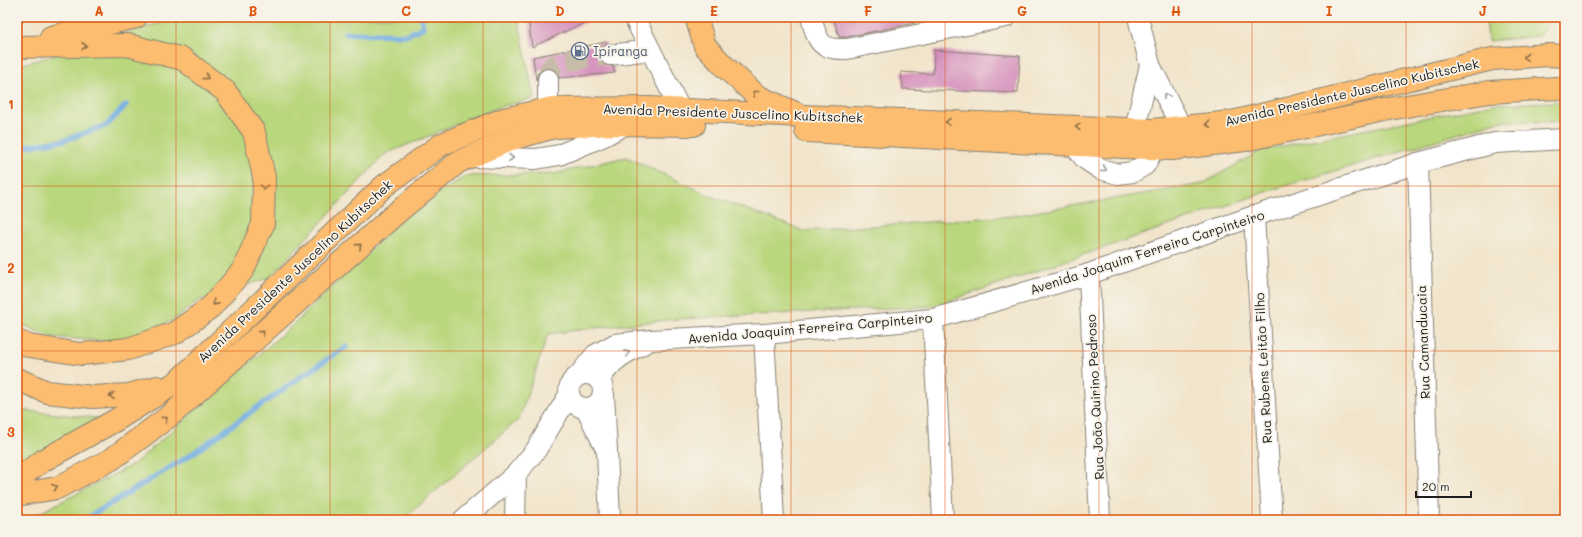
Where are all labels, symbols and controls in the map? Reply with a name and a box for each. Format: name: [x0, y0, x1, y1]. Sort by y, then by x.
text: A: [94, 2, 104, 19]
text: B: [249, 2, 258, 19]
text: C: [401, 2, 411, 19]
text: D: [555, 2, 565, 19]
text: E: [710, 2, 718, 19]
text: F: [864, 2, 872, 19]
text: G: [1017, 2, 1027, 19]
text: H: [1171, 2, 1181, 19]
text: I: [1326, 2, 1333, 19]
text: J: [1479, 2, 1487, 19]
one-way arrow: [81, 41, 87, 50]
fuel station icon: Ipiranga: [570, 41, 590, 61]
place label: Ipiranga: [593, 42, 648, 59]
one-way arrow: [1523, 52, 1529, 61]
street label: Avenida Presidente Juscelino Kubitschek: [1223, 54, 1481, 129]
one-way arrow: [202, 72, 209, 79]
one-way arrow: [752, 90, 759, 97]
one-way arrow: [1163, 93, 1171, 100]
text: 1: [8, 95, 14, 112]
street label: Avenida Presidente Juscelino Kubitschek: [603, 99, 863, 126]
one-way arrow: [945, 117, 951, 126]
one-way arrow: [1205, 119, 1211, 128]
one-way arrow: [1075, 123, 1081, 131]
one-way arrow: [508, 154, 514, 162]
one-way arrow: [1100, 165, 1107, 173]
street label: Avenida Presidente Juscelino Kubitschek: [194, 176, 396, 366]
one-way arrow: [260, 184, 268, 190]
street label: Avenida Joaquim Ferreira Carpinteiro: [1027, 205, 1266, 298]
one-way arrow: [354, 244, 362, 251]
text: 2: [7, 259, 15, 276]
street label: Rua Camanducaia: [1412, 285, 1433, 399]
street label: Rua Rubens Leitão Filho: [1250, 292, 1275, 444]
one-way arrow: [212, 298, 219, 305]
street label: Avenida Joaquim Ferreira Carpinteiro: [687, 308, 933, 347]
street label: Rua João Quirino Pedroso: [1082, 313, 1107, 480]
one-way arrow: [257, 330, 265, 337]
one-way arrow: [623, 350, 630, 357]
one-way arrow: [109, 391, 115, 400]
one-way arrow: [161, 416, 168, 424]
text: 3: [7, 423, 15, 440]
scale bar: [1416, 473, 1471, 499]
text: 20 m: [1422, 478, 1450, 494]
one-way arrow: [51, 484, 58, 492]

